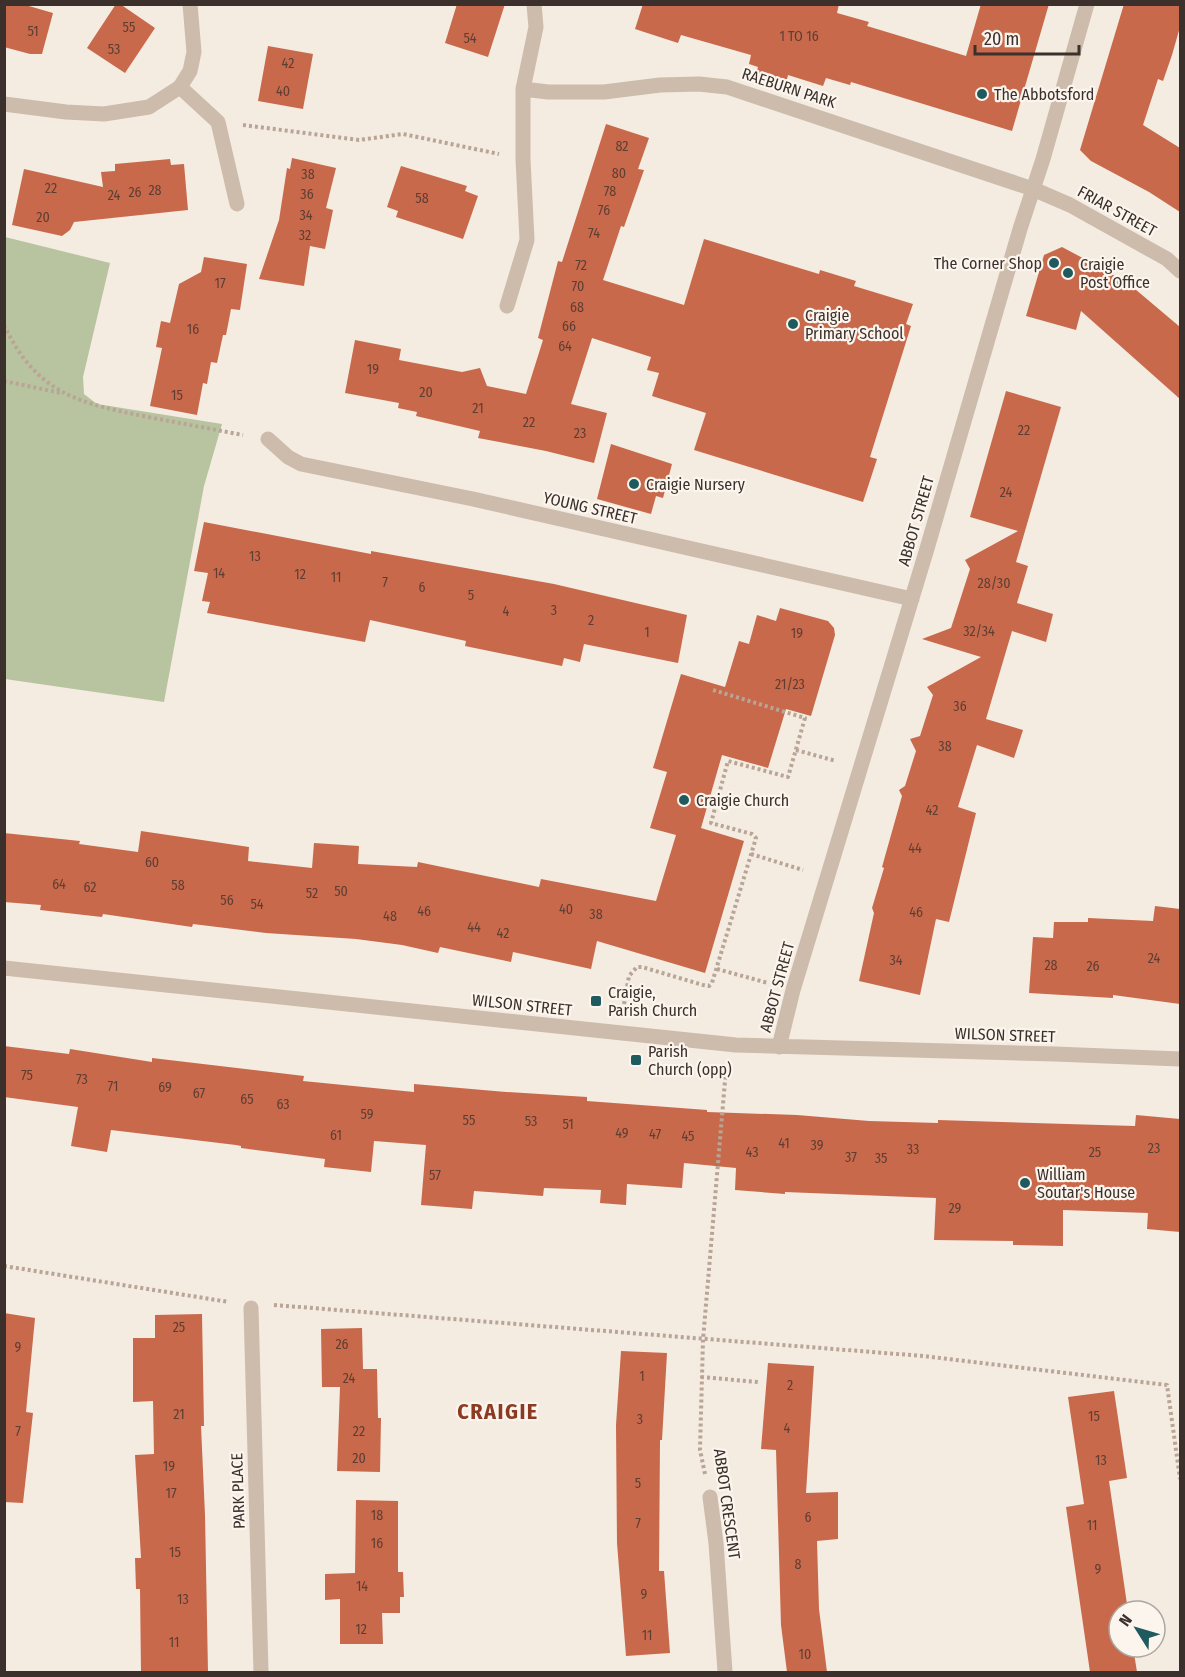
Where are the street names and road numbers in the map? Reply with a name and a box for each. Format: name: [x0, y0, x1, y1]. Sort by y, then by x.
street label: RAEBURN PARK: [739, 64, 839, 112]
street label: FRIAR STREET: [1074, 182, 1160, 241]
street label: ABBOT STREET: [894, 473, 938, 568]
street label: YOUNG STREET: [541, 488, 639, 528]
street label: ABBOT STREET: [756, 939, 798, 1034]
street label: WILSON STREET: [471, 990, 574, 1020]
street label: WILSON STREET: [954, 1024, 1056, 1046]
street label: ABBOT CRESCENT: [710, 1447, 744, 1561]
street label: PARK PLACE: [227, 1453, 249, 1529]

